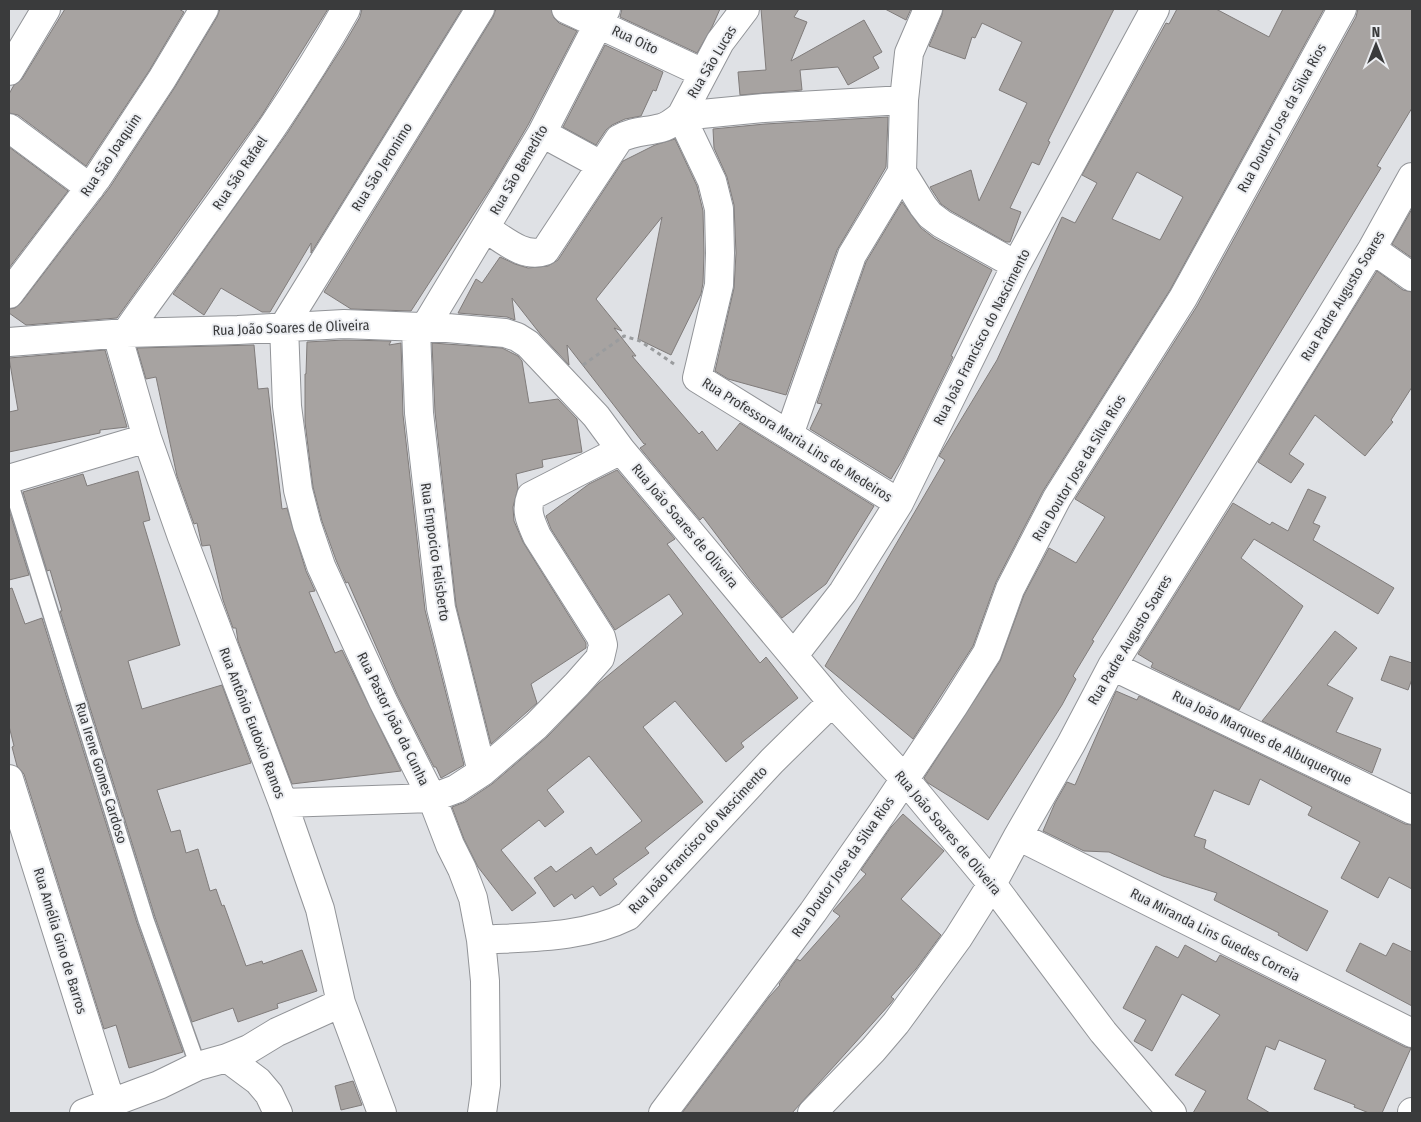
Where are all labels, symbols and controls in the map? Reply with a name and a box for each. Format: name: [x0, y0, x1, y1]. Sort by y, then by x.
north arrow: [1351, 20, 1401, 70]
street label: Rua Oito: [609, 22, 661, 58]
street label: Rua São Lucas: [684, 23, 740, 101]
text: N: [1372, 24, 1380, 41]
street label: Rua Doutor Jose da Silva Rios: [1234, 41, 1330, 195]
street label: Rua São Joaquim: [77, 110, 145, 200]
street label: Rua São Jeronimo: [348, 120, 416, 214]
street label: Rua São Benedito: [486, 122, 552, 218]
street label: Rua São Rafael: [209, 133, 271, 213]
street label: Rua Padre Augusto Soares: [1297, 228, 1389, 364]
street label: Rua João Francisco do Nascimento: [930, 246, 1034, 428]
street label: Rua João Soares de Oliveira: [212, 317, 370, 339]
street label: Rua Professora Maria Lins de Medeiros: [699, 374, 895, 506]
street label: Rua Doutor Jose da Silva Rios: [1029, 392, 1129, 544]
street label: Rua João Soares de Oliveira: [628, 460, 742, 592]
street label: Rua Empocico Felisberto: [417, 482, 453, 622]
street label: Rua Padre Augusto Soares: [1084, 572, 1176, 708]
street label: Rua Antônio Eudoxio Ramos: [215, 645, 289, 801]
street label: Rua Pastor João da Cunha: [353, 649, 433, 789]
street label: Rua João Marques de Albuquerque: [1170, 687, 1355, 789]
street label: Rua Irene Gomes Cardoso: [71, 700, 131, 846]
street label: Rua João Francisco do Nascimento: [625, 763, 771, 917]
street label: Rua João Soares de Oliveira: [891, 767, 1005, 899]
street label: Rua Doutor Jose da Silva Rios: [788, 793, 898, 941]
street label: Rua Amélia Gino de Barros: [30, 866, 90, 1016]
street label: Rua Miranda Lins Guedes Correia: [1127, 885, 1303, 985]

